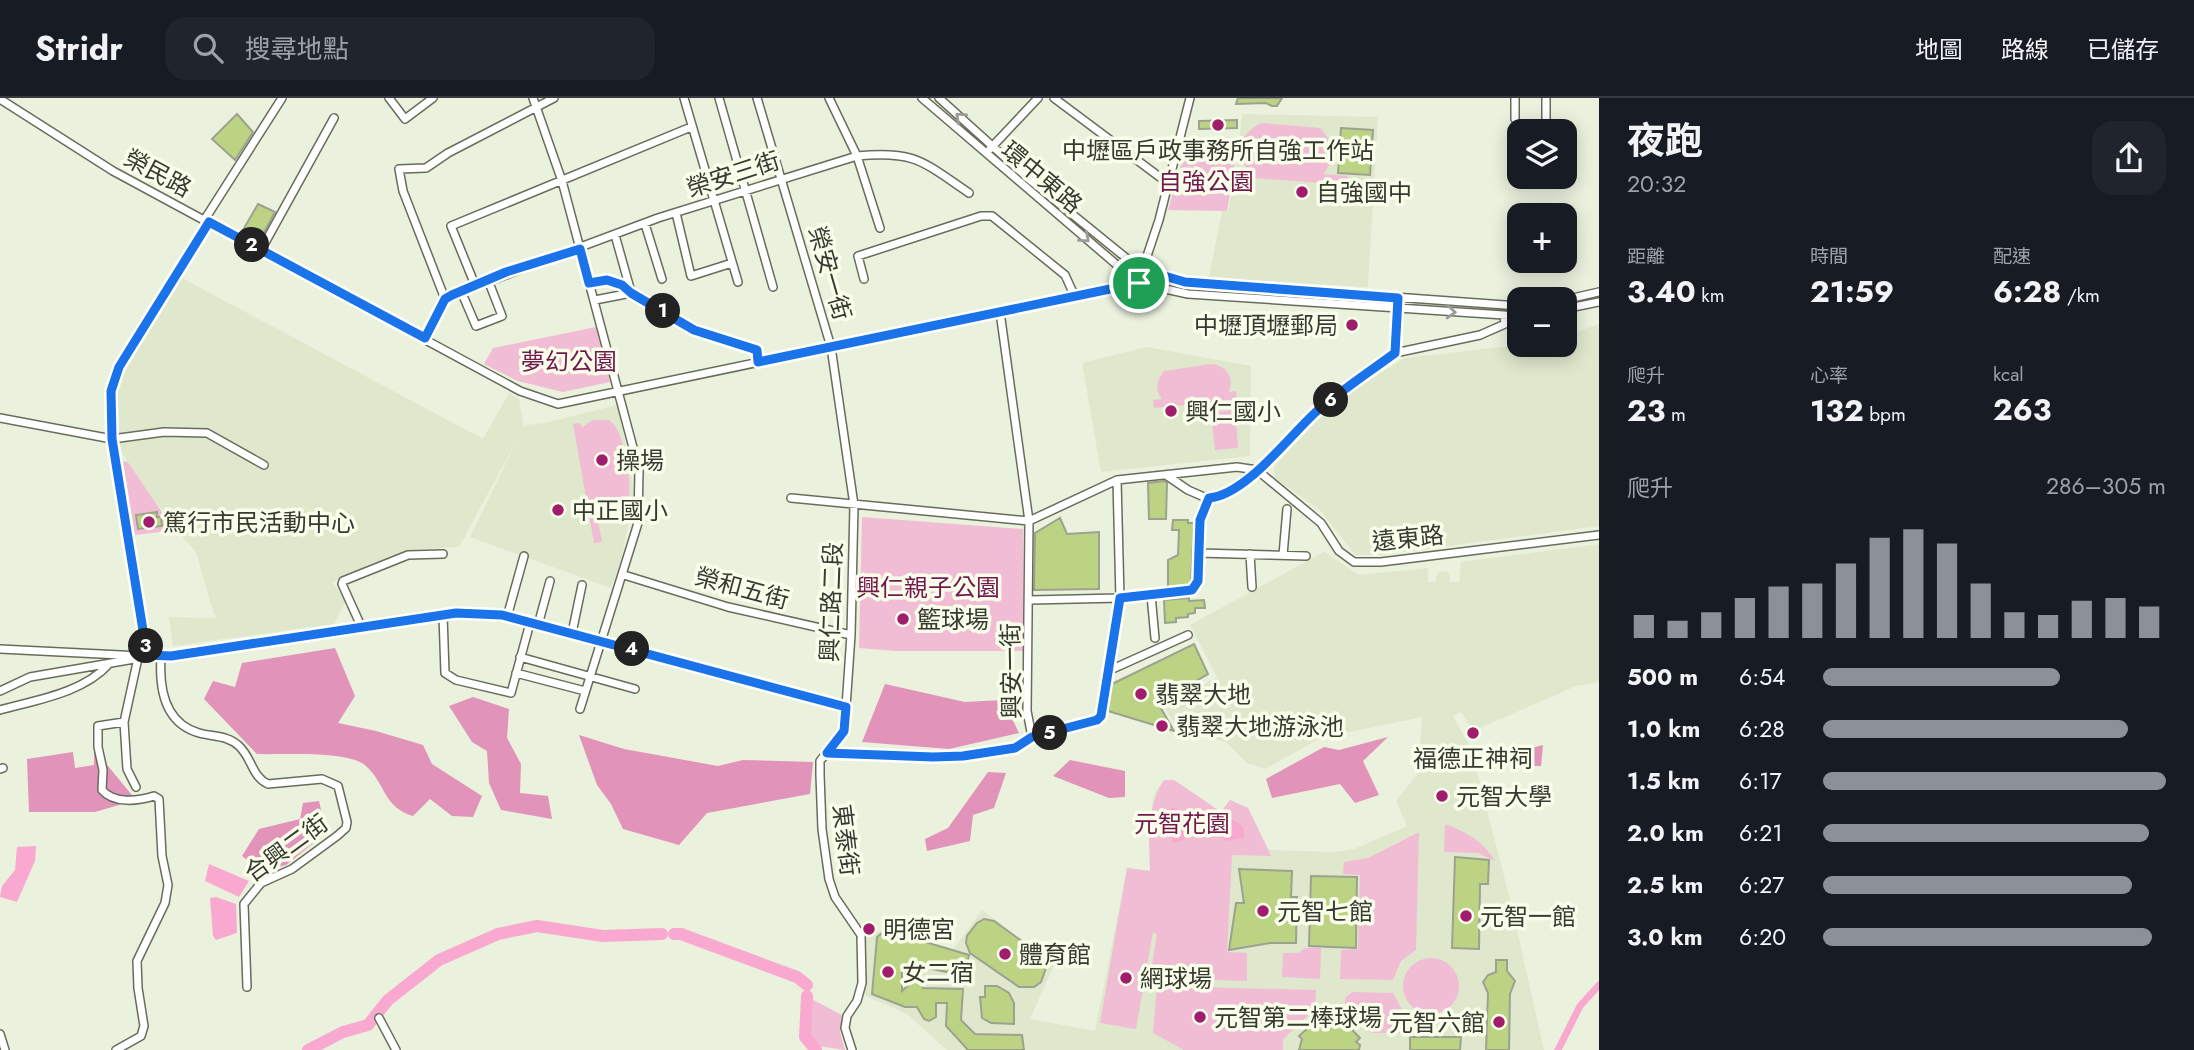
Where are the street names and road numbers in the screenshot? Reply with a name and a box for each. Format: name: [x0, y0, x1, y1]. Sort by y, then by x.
street label: 環中東路: [994, 133, 1090, 221]
street label: 榮民路: [118, 141, 198, 205]
street label: 榮安三街: [682, 143, 784, 205]
street label: 榮安一街: [800, 222, 860, 324]
street label: 遠東路: [1370, 517, 1446, 559]
street label: 興仁路二段: [811, 541, 851, 663]
street label: 榮和五街: [691, 559, 793, 617]
street label: 興安一街: [993, 623, 1029, 719]
street label: 東泰街: [824, 802, 868, 878]
street label: 合興二街: [237, 806, 335, 890]

